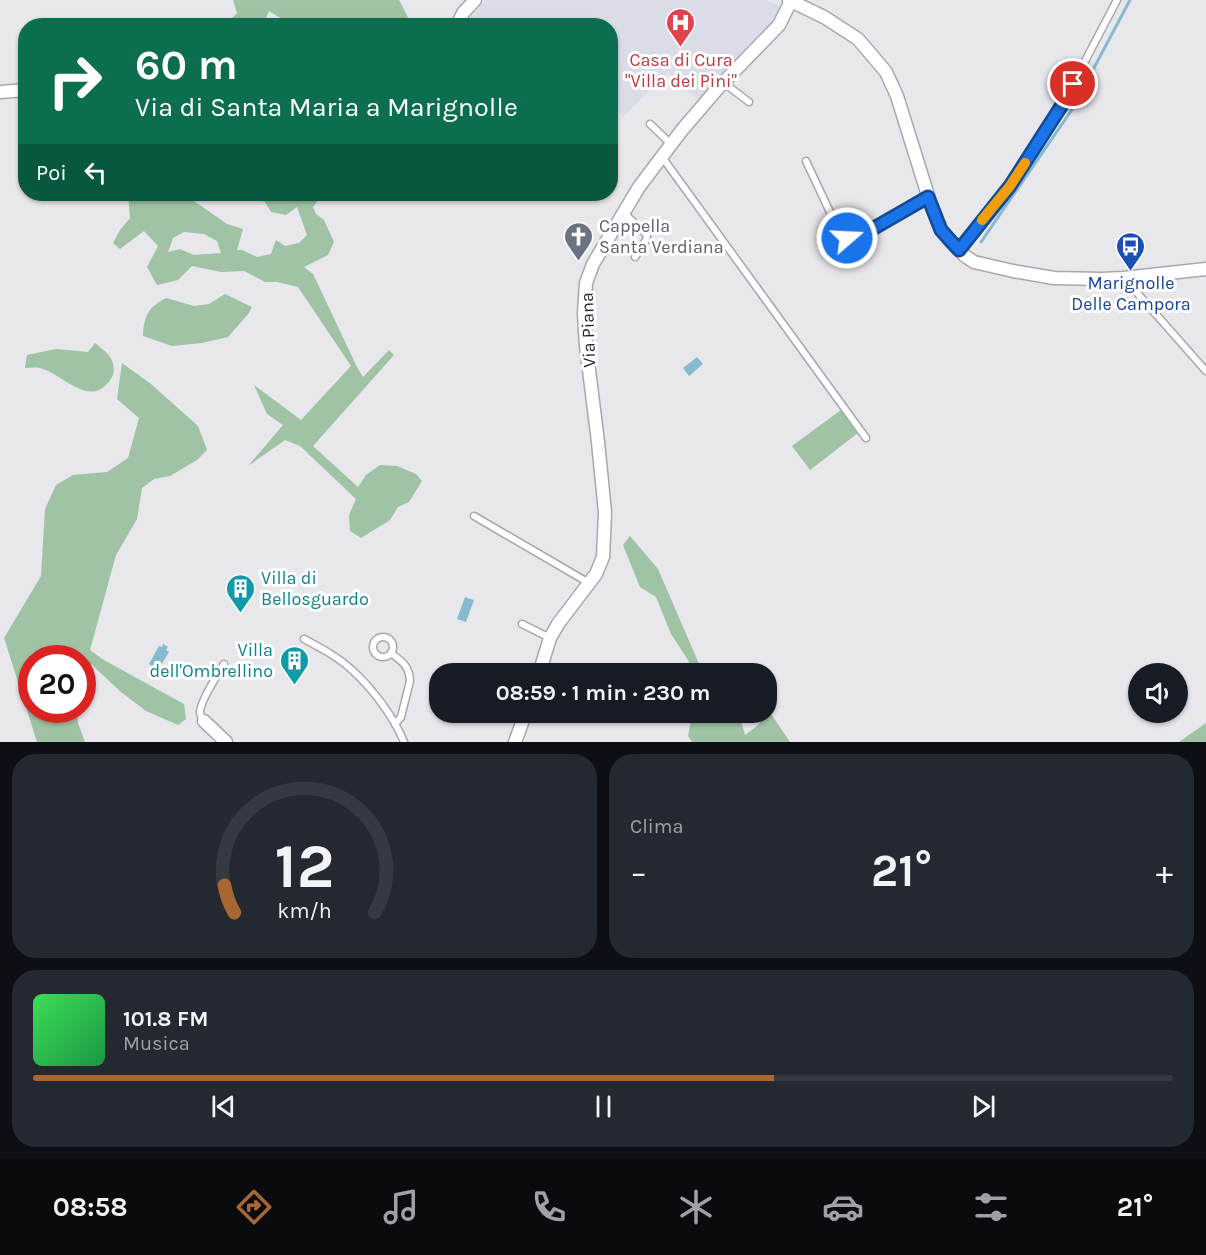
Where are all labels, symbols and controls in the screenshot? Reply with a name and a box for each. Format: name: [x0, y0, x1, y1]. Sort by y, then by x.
hospital icon: Casa di Cura "Villa dei Pini": [665, 7, 697, 49]
text: 60 m: [135, 40, 238, 90]
icon: right: [36, 42, 114, 120]
place label: Casa di Cura "Villa dei Pini": [625, 49, 737, 92]
pin: [1047, 58, 1098, 109]
icon: arrive: [1056, 67, 1089, 100]
text: Via di Santa Maria a Marignolle: [135, 91, 518, 123]
icon: left: [79, 156, 112, 189]
text: Poi: [36, 160, 67, 186]
position arrow: [815, 206, 879, 270]
place label: Cappella Santa Verdiana: [599, 215, 724, 258]
church icon: Cappella Santa Verdiana: [562, 220, 594, 262]
bus stop icon: Marignolle Delle Campora: [1115, 230, 1147, 272]
place label: Marignolle Delle Campora: [1071, 272, 1191, 315]
street label: Via Piana: [576, 292, 600, 368]
place label: Villa di Bellosguardo: [261, 567, 369, 610]
building icon: Villa di Bellosguardo: [224, 572, 256, 614]
place label: Villa dell'Ombrellino: [150, 639, 273, 682]
building icon: Villa dell'Ombrellino: [278, 644, 310, 686]
speed limit sign: 20: [18, 645, 96, 723]
map controls: [1128, 663, 1188, 723]
button: sound: [1128, 663, 1188, 723]
text: 08:59 · 1 min · 230 m: [496, 680, 710, 706]
text: Clima: [630, 815, 684, 838]
text: 12: [274, 830, 334, 903]
text: 21°: [871, 845, 932, 897]
text: −: [630, 853, 647, 891]
text: +: [1156, 853, 1173, 891]
text: km/h: [277, 898, 332, 923]
text: 101.8 FM: [123, 1006, 208, 1032]
text: Musica: [123, 1032, 190, 1055]
icon: previous: [207, 1090, 240, 1123]
icon: pause: [587, 1090, 620, 1123]
icon: next: [967, 1090, 1000, 1123]
icon: directions: [233, 1186, 275, 1228]
icon: music: [380, 1186, 422, 1228]
icon: phone: [528, 1186, 570, 1228]
icon: climate: [675, 1186, 717, 1228]
icon: car: [822, 1186, 864, 1228]
icon: filters: [970, 1186, 1012, 1228]
text: 08:58: [53, 1191, 128, 1223]
text: 21°: [1117, 1191, 1153, 1223]

